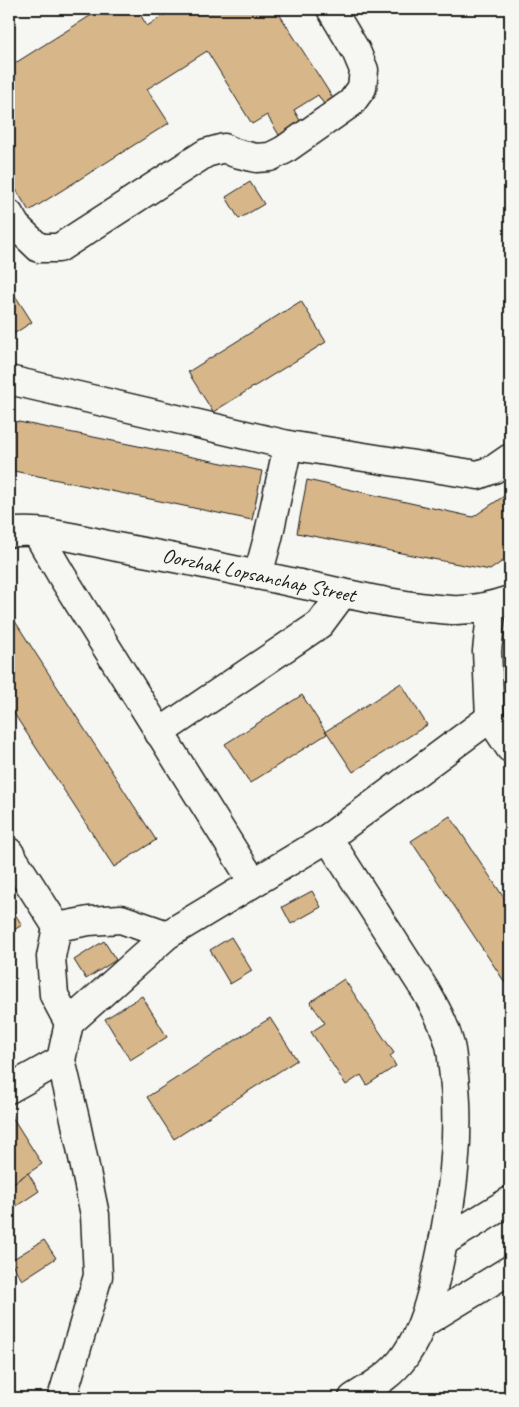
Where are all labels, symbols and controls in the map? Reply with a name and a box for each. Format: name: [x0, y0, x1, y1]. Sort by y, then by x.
street label: Oorzhak Lopsanchap Street: [160, 542, 360, 609]

